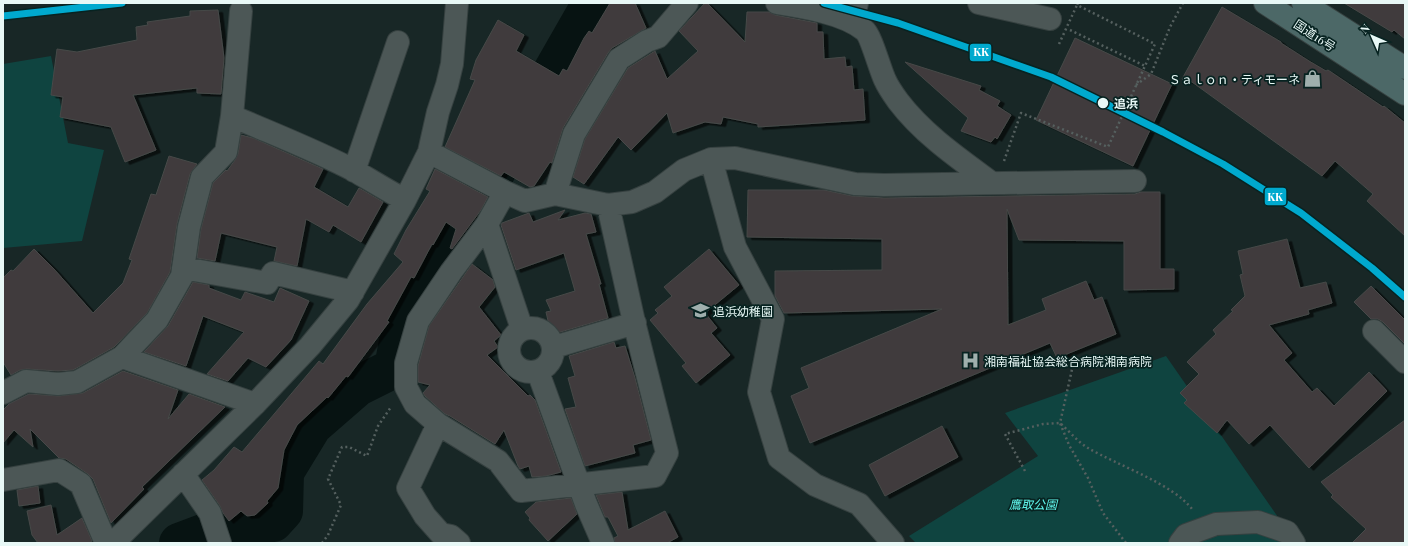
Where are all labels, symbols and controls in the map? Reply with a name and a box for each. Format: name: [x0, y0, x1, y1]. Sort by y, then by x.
street label: 国道16号: [1291, 16, 1339, 54]
north arrow: [1352, 16, 1392, 56]
text: N: [1356, 20, 1373, 37]
line badge: KK: [969, 43, 992, 62]
text: KK: [973, 44, 989, 59]
shop icon: Ｓａｌｏｎ・ティモーネ: [1303, 69, 1323, 89]
place label: Ｓａｌｏｎ・ティモーネ: [1169, 71, 1300, 87]
place label: 追浜: [1114, 95, 1138, 111]
marker: 追浜: [1096, 96, 1110, 110]
line badge: KK: [1264, 187, 1287, 206]
text: KK: [1267, 189, 1283, 204]
school or university icon: 追浜幼稚園: [690, 301, 710, 321]
place label: 追浜幼稚園: [713, 303, 773, 319]
hospital icon: 湘南福祉協会総合病院湘南病院: [961, 351, 981, 371]
place label: 湘南福祉協会総合病院湘南病院: [984, 353, 1152, 369]
park label: 鷹取公園: [1009, 496, 1059, 512]

